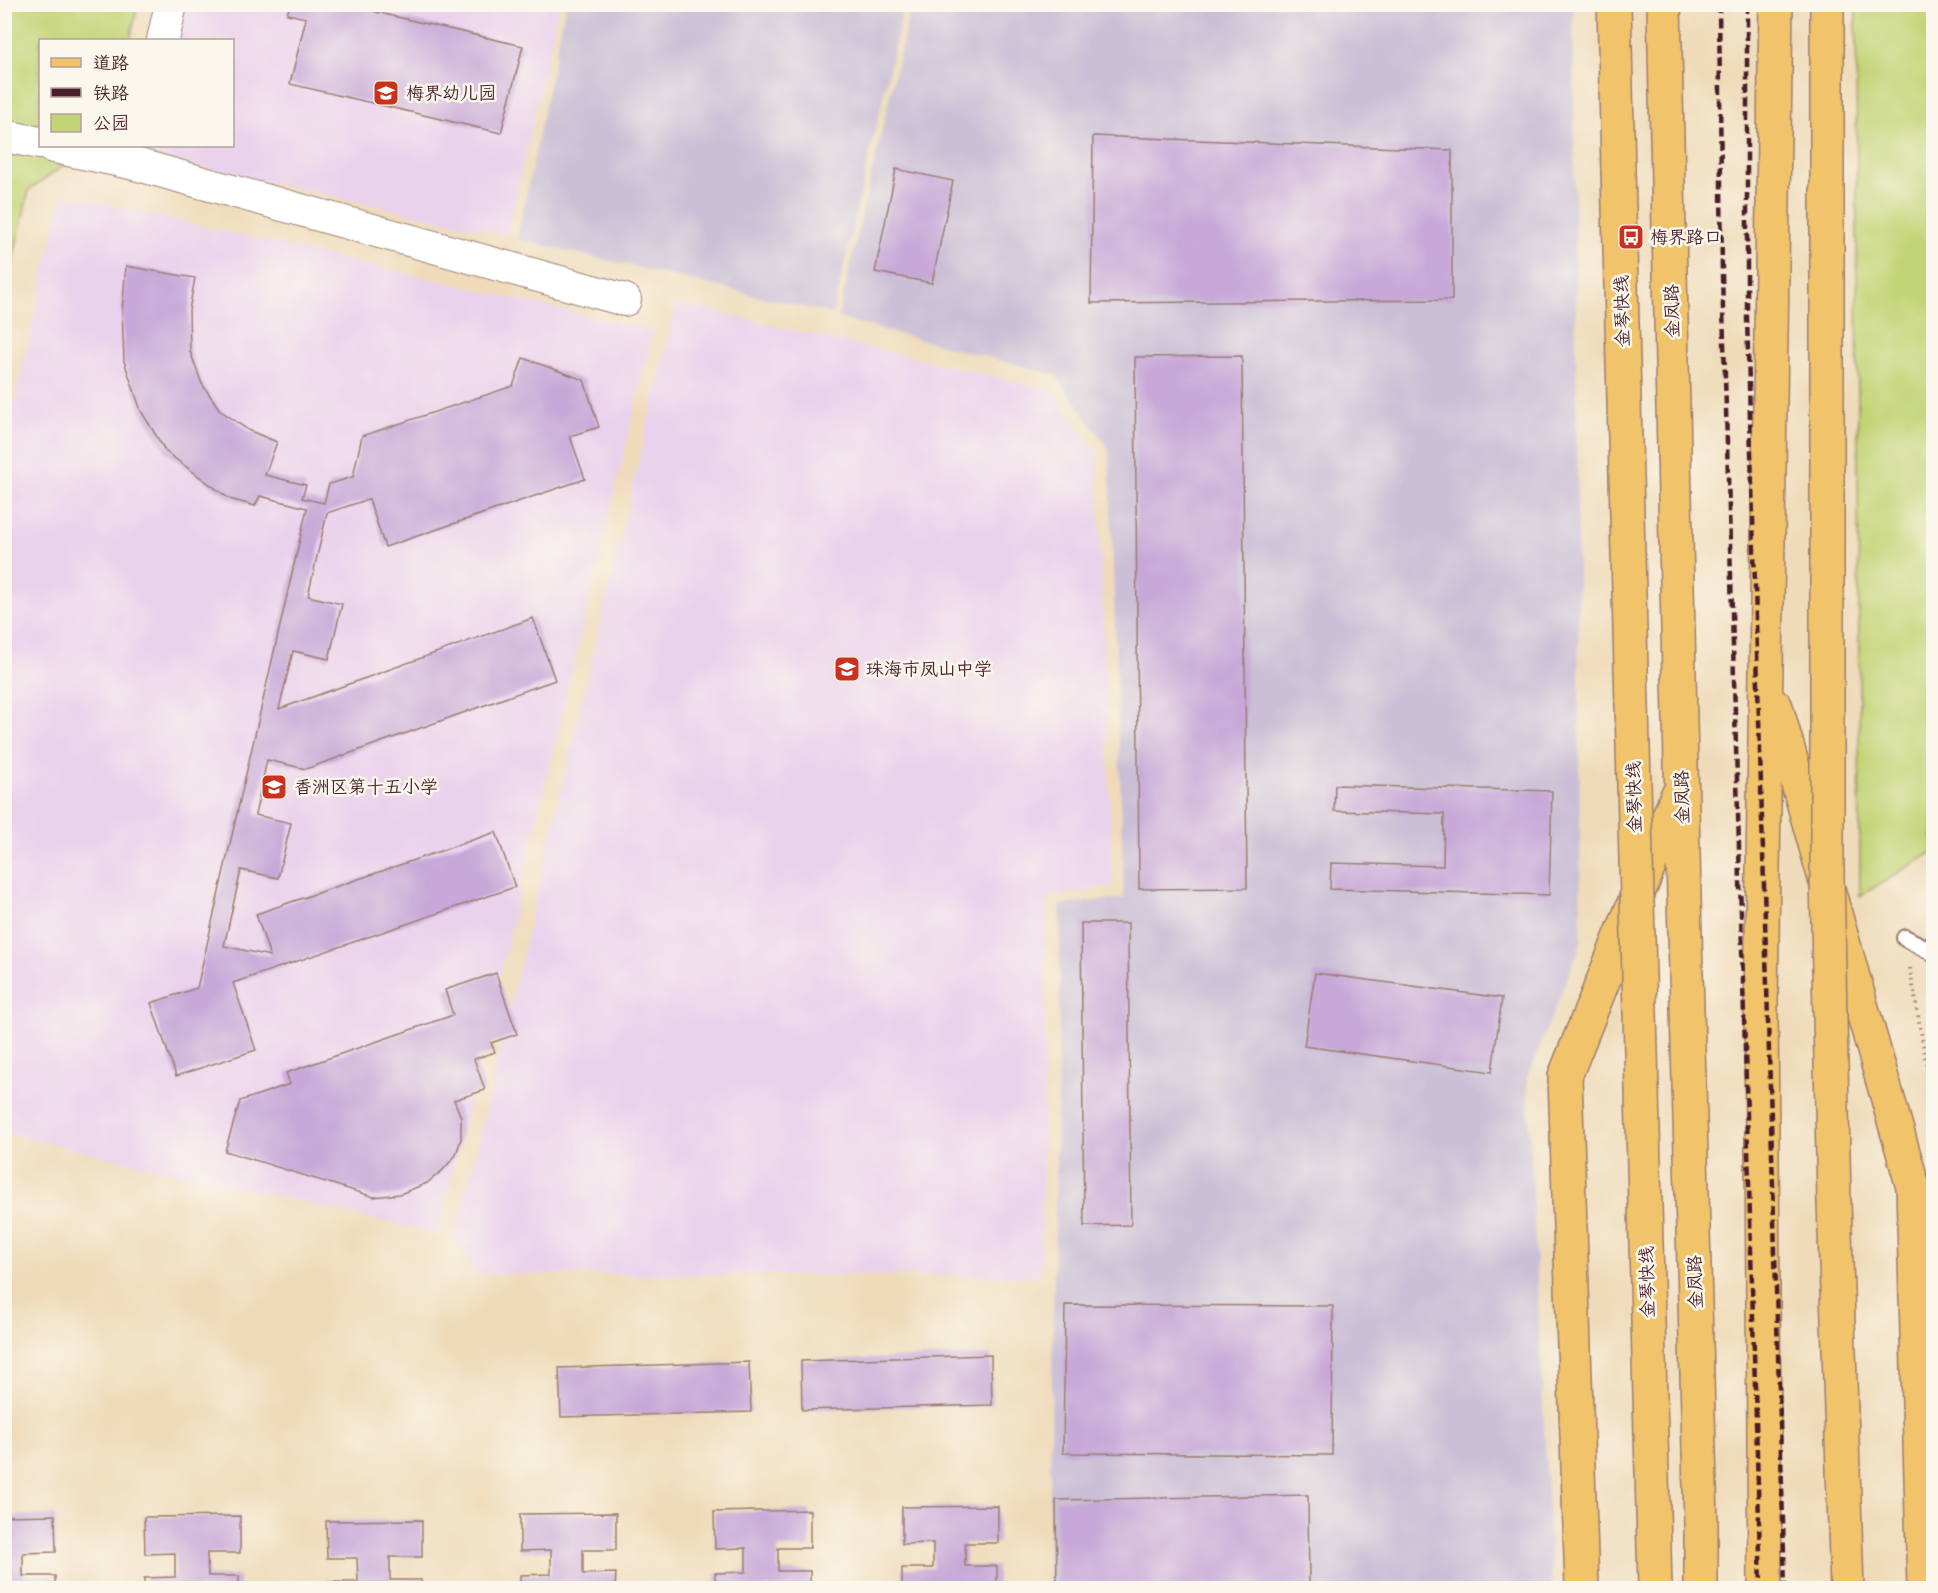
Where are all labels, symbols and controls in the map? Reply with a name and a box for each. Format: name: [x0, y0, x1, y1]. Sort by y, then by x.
legend: [39, 39, 234, 147]
text: 道路: [93, 50, 129, 75]
school or university icon: 梅界幼儿园: [371, 78, 401, 108]
text: 铁路: [93, 80, 129, 105]
place label: 梅界幼儿园: [406, 80, 496, 105]
text: 公园: [93, 110, 129, 135]
bus stop icon: 梅界路口: [1616, 222, 1646, 252]
place label: 梅界路口: [1650, 224, 1722, 249]
street label: 金琴快线: [1608, 275, 1635, 347]
street label: 金凤路: [1659, 284, 1684, 338]
school or university icon: 珠海市凤山中学: [832, 654, 862, 684]
place label: 珠海市凤山中学: [866, 656, 992, 681]
street label: 金琴快线: [1620, 761, 1647, 833]
street label: 金凤路: [1669, 770, 1694, 824]
school or university icon: 香洲区第十五小学: [259, 772, 289, 802]
place label: 香洲区第十五小学: [294, 774, 438, 799]
street label: 金琴快线: [1633, 1246, 1660, 1318]
street label: 金凤路: [1681, 1255, 1708, 1309]

